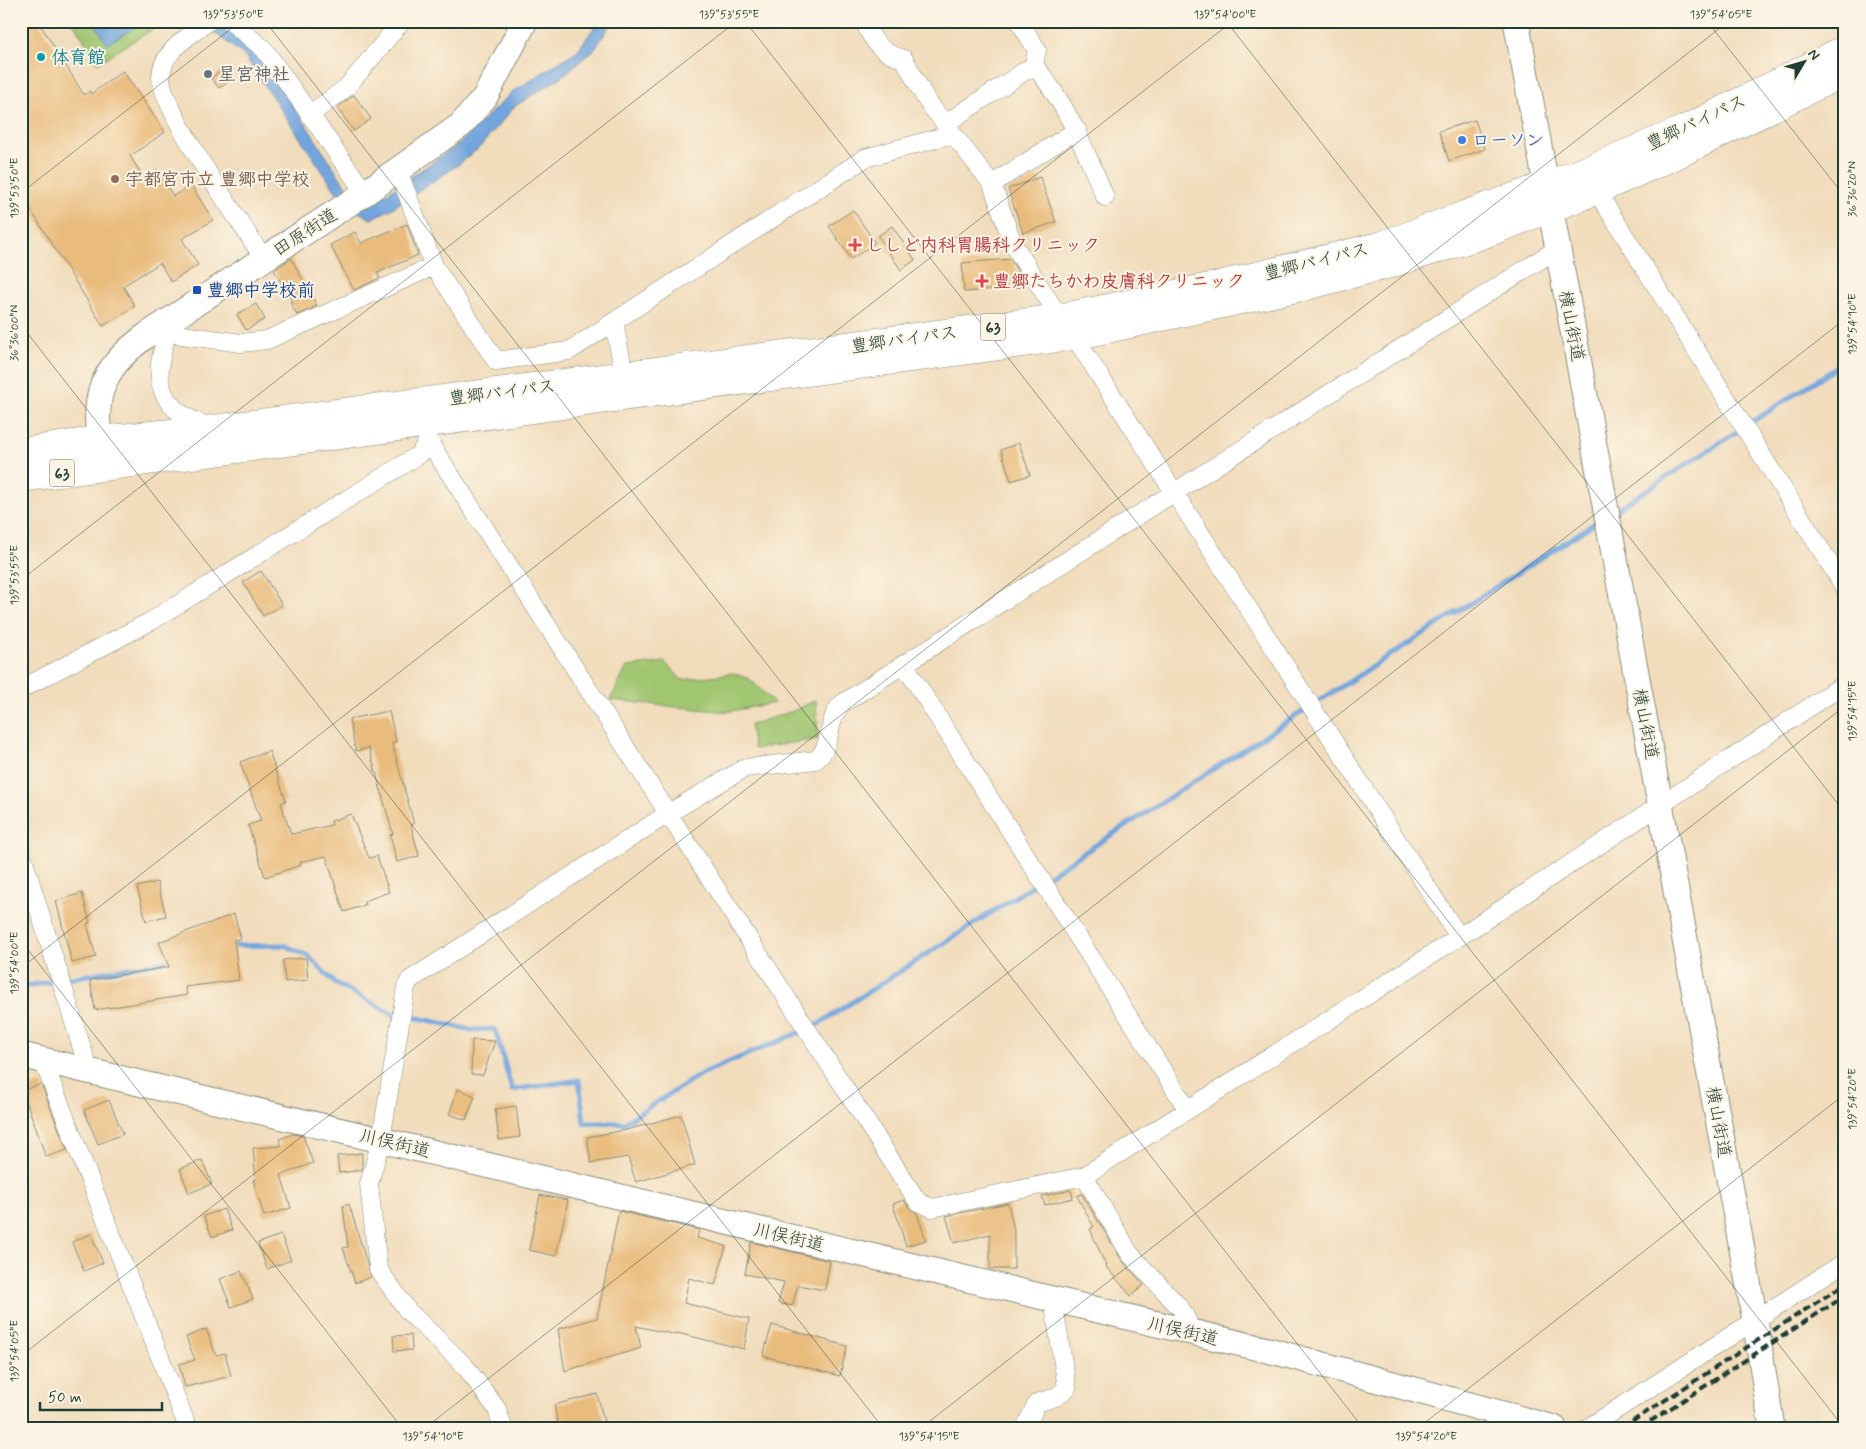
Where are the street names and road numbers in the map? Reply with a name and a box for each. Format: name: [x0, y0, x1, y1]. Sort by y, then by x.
street label: 豊郷バイパス: [1643, 89, 1750, 157]
street label: 田原街道: [269, 203, 342, 263]
street label: 豊郷バイパス: [1261, 237, 1371, 287]
street label: 横山街道: [1552, 289, 1590, 364]
road number: 63: [980, 314, 1006, 341]
street label: 豊郷バイパス: [849, 321, 959, 359]
street label: 豊郷バイパス: [447, 375, 557, 411]
road number: 63: [50, 459, 74, 486]
street label: 横山街道: [1626, 687, 1664, 762]
street label: 横山街道: [1700, 1085, 1736, 1160]
street label: 川俣街道: [357, 1124, 433, 1164]
street label: 川俣街道: [751, 1218, 827, 1258]
street label: 川俣街道: [1145, 1312, 1221, 1352]

